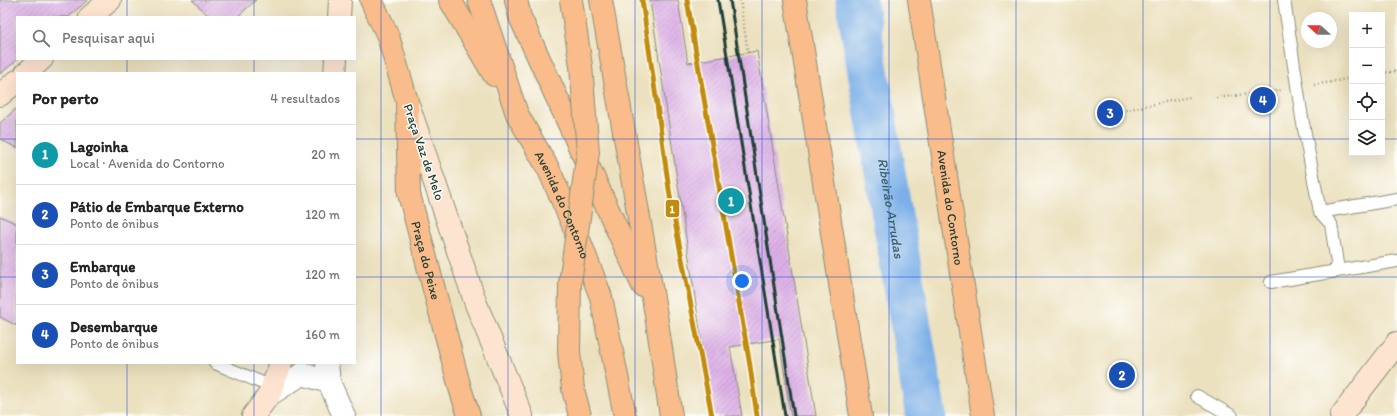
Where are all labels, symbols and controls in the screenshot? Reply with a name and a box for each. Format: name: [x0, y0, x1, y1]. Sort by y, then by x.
north arrow: [1301, 12, 1337, 48]
map controls: [1349, 12, 1385, 156]
button: +: [1349, 12, 1385, 48]
search box: [16, 16, 356, 60]
icon: search: [30, 27, 52, 49]
text: Pesquisar aqui: [62, 29, 155, 47]
button: −: [1349, 48, 1385, 84]
button: locate: [1349, 84, 1385, 120]
pin: 4: [1250, 85, 1276, 115]
text: Por perto: [32, 88, 99, 108]
text: 4 resultados: [270, 91, 340, 106]
pin: 3: [1097, 98, 1123, 128]
street label: Praça Vaz de Melo: [400, 102, 448, 203]
button: layers: [1349, 120, 1385, 156]
text: Lagoinha: [70, 138, 128, 156]
text: 1: [42, 147, 48, 162]
text: 20 m: [311, 147, 340, 162]
street label: Avenida do Contorno: [532, 148, 593, 261]
street label: Avenida do Contorno: [935, 149, 967, 267]
text: Local · Avenida do Contorno: [70, 156, 225, 171]
water label: Ribeirão Arrudas: [874, 157, 908, 260]
pin: 1: [718, 186, 744, 216]
text: Pátio de Embarque Externo: [70, 198, 244, 216]
line badge: 1: [665, 199, 680, 218]
text: 1: [669, 203, 675, 216]
text: 2: [42, 207, 48, 222]
text: 120 m: [305, 207, 340, 222]
text: Ponto de ônibus: [70, 216, 159, 231]
street label: Praça do Peixe: [409, 219, 444, 301]
text: Embarque: [70, 258, 136, 276]
text: 3: [41, 267, 49, 282]
text: 120 m: [305, 267, 340, 282]
your location: [732, 271, 752, 291]
text: Ponto de ônibus: [70, 276, 159, 291]
text: Desembarque: [70, 318, 158, 336]
text: 4: [41, 327, 49, 342]
text: 160 m: [305, 327, 340, 342]
text: Ponto de ônibus: [70, 336, 159, 351]
pin: 2: [1109, 360, 1135, 390]

